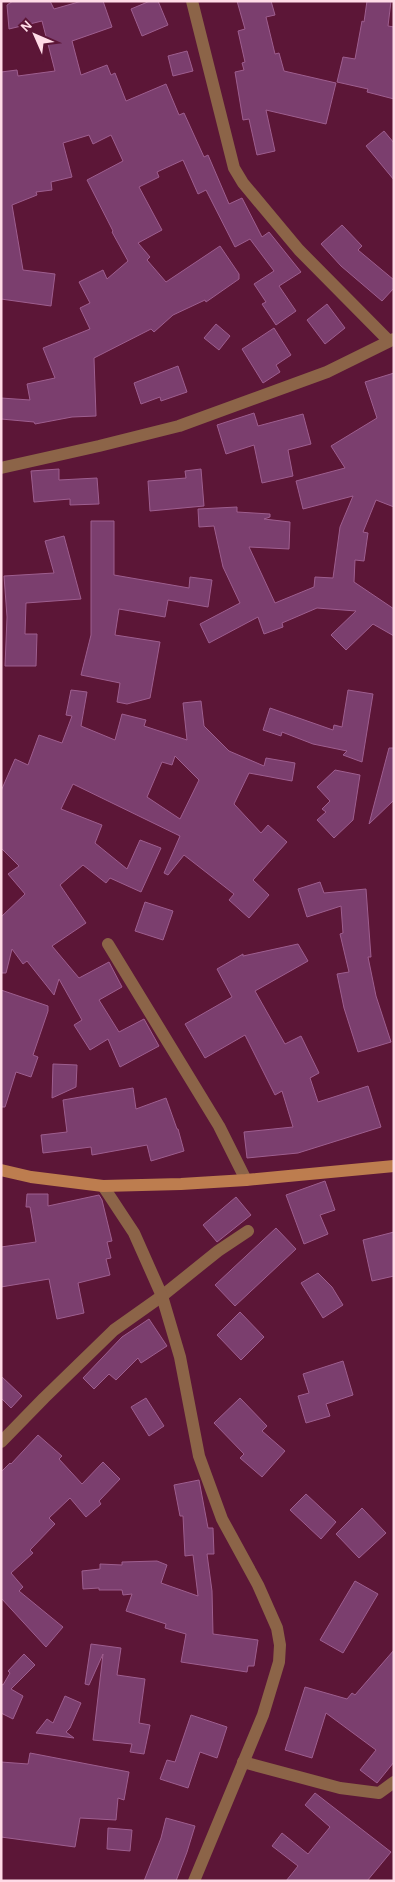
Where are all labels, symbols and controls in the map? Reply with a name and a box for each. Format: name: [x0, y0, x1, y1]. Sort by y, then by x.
north arrow: [10, 10, 60, 60]
text: N: [18, 18, 35, 35]

